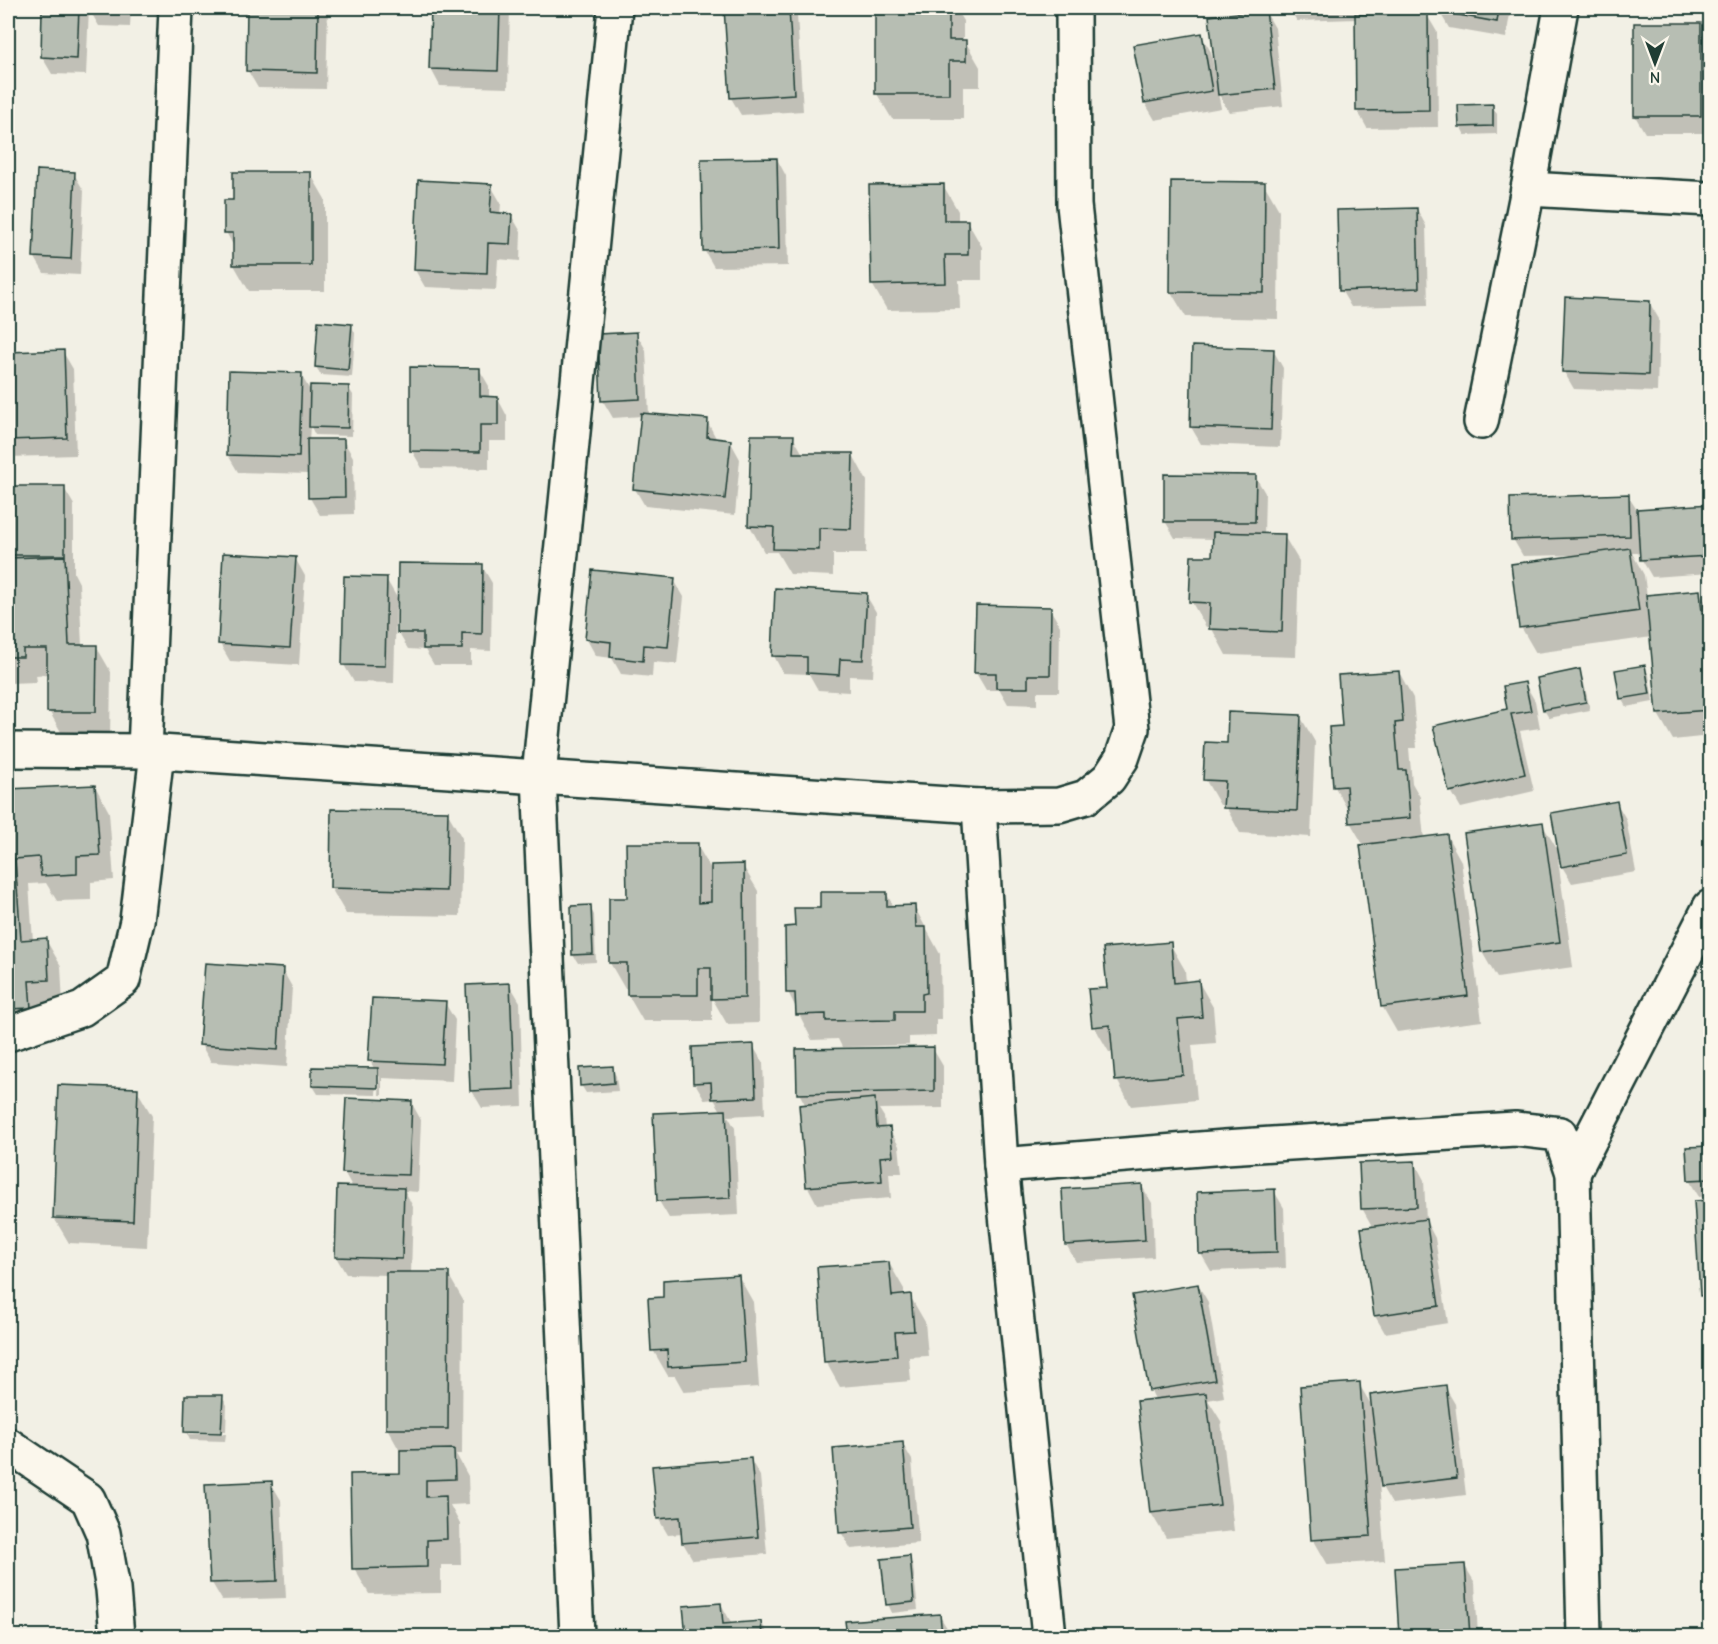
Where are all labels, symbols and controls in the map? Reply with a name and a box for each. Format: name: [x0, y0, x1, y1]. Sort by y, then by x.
north arrow: [1625, 33, 1685, 93]
text: N: [1650, 68, 1660, 86]

